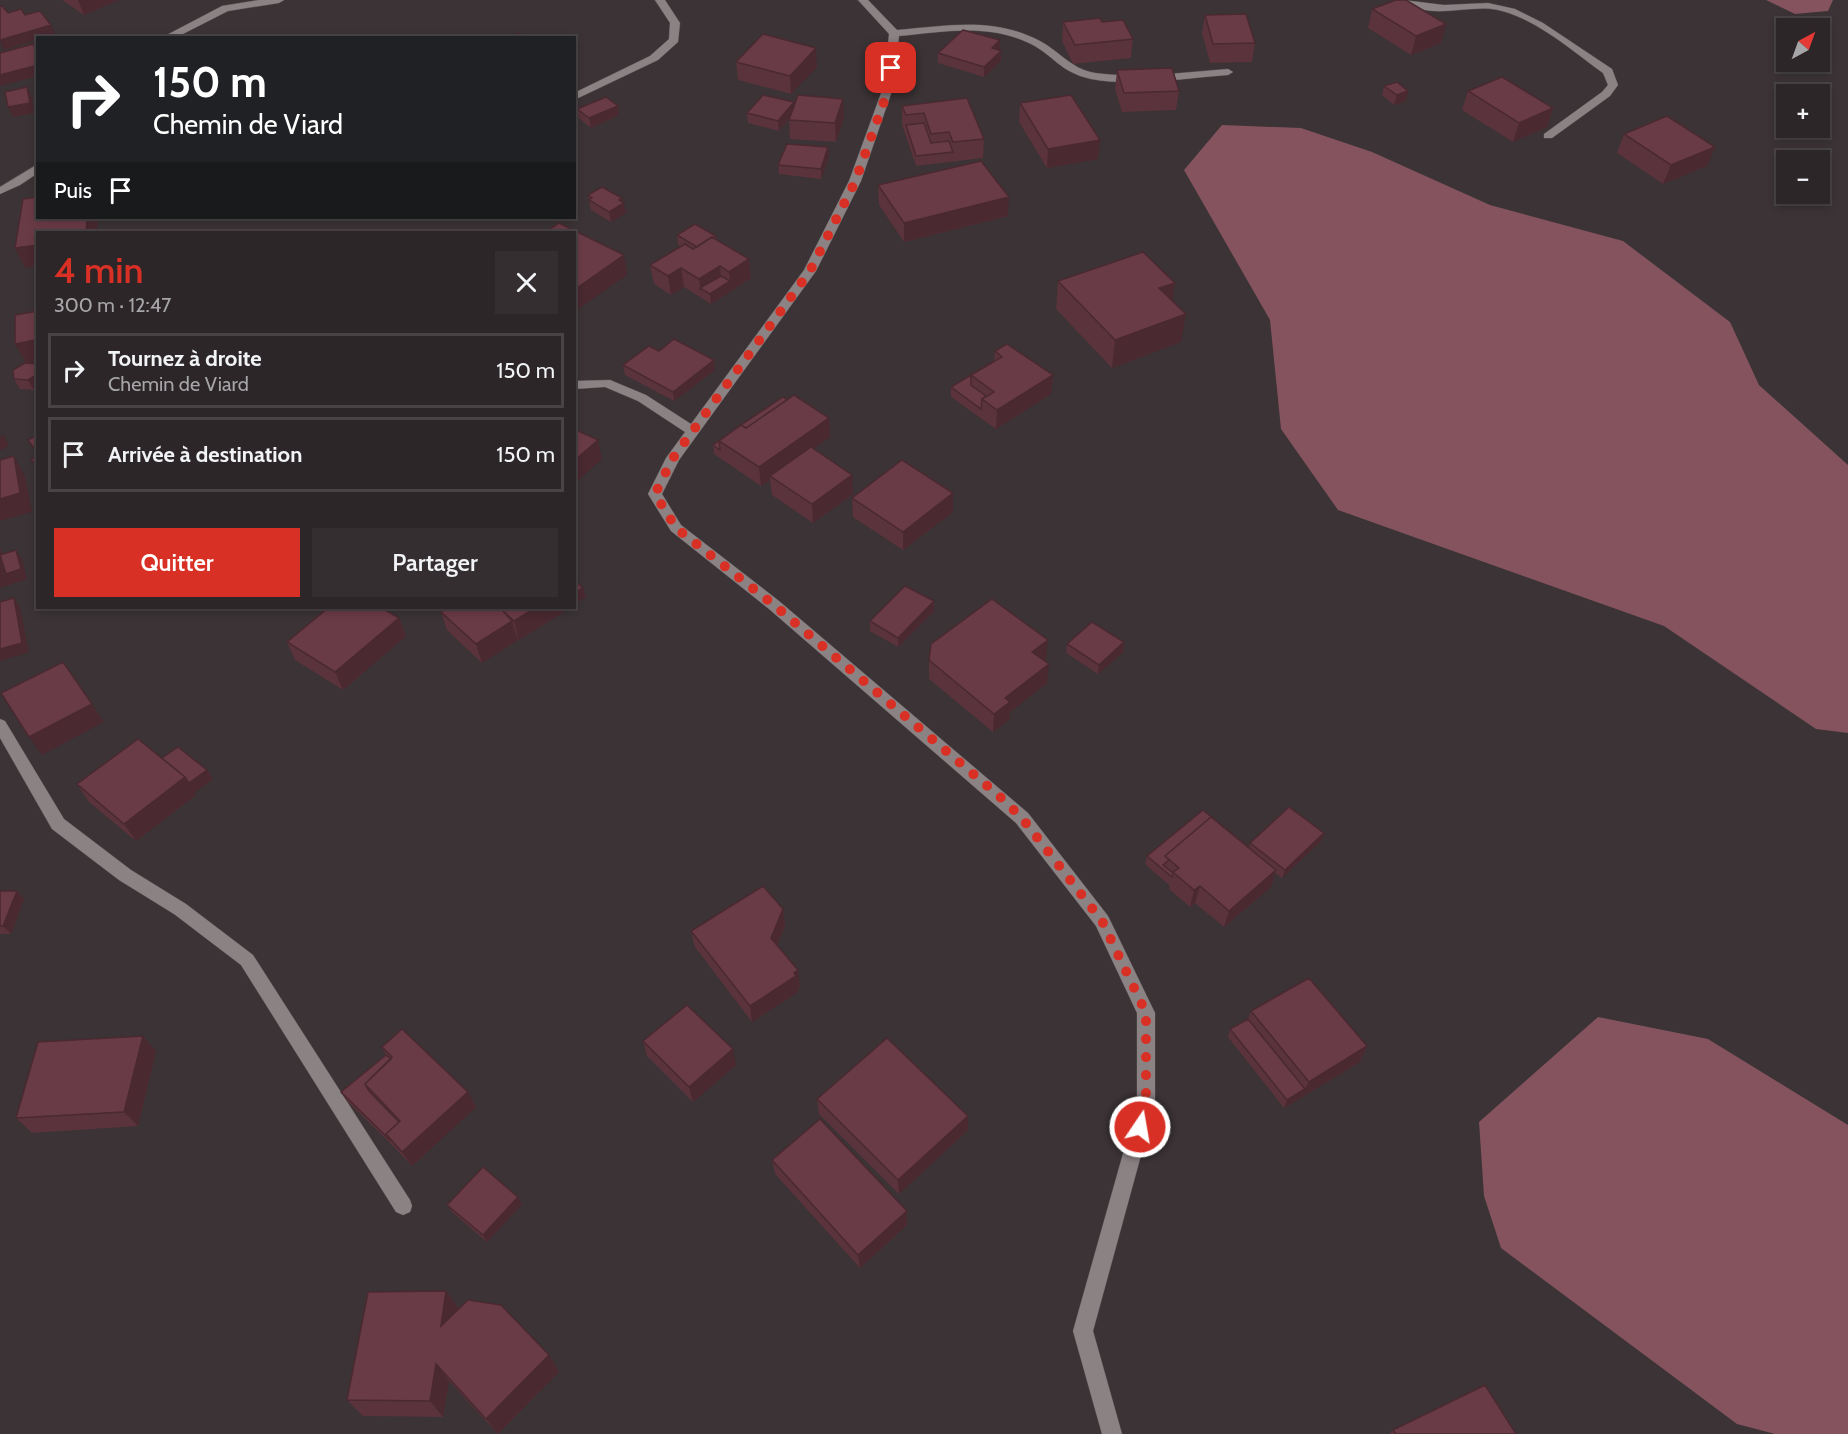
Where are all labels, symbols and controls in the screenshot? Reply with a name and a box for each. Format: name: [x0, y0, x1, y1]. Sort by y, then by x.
north arrow: [1776, 18, 1830, 72]
map controls: [1776, 18, 1830, 204]
pin: [865, 42, 916, 93]
icon: arrive: [874, 51, 907, 84]
text: 150 m: [153, 56, 267, 108]
icon: right: [54, 60, 132, 138]
button: +: [1776, 84, 1830, 138]
text: Chemin de Viard: [153, 108, 343, 141]
button: −: [1776, 150, 1830, 204]
icon: arrive: [104, 174, 137, 207]
text: Puis: [54, 177, 92, 204]
text: 4 min: [54, 248, 144, 292]
button: close: [495, 251, 558, 314]
text: 300 m · 12:47: [54, 293, 171, 317]
text: Tournez à droite: [108, 345, 262, 372]
icon: right: [57, 354, 90, 387]
text: 150 m: [496, 357, 555, 384]
text: Chemin de Viard: [108, 372, 249, 396]
icon: arrive: [57, 438, 90, 471]
text: Arrivée à destination: [108, 441, 302, 468]
text: 150 m: [496, 441, 555, 468]
button: Quitter: [54, 528, 300, 597]
button: Partager: [312, 528, 558, 597]
position arrow: [1108, 1095, 1172, 1159]

